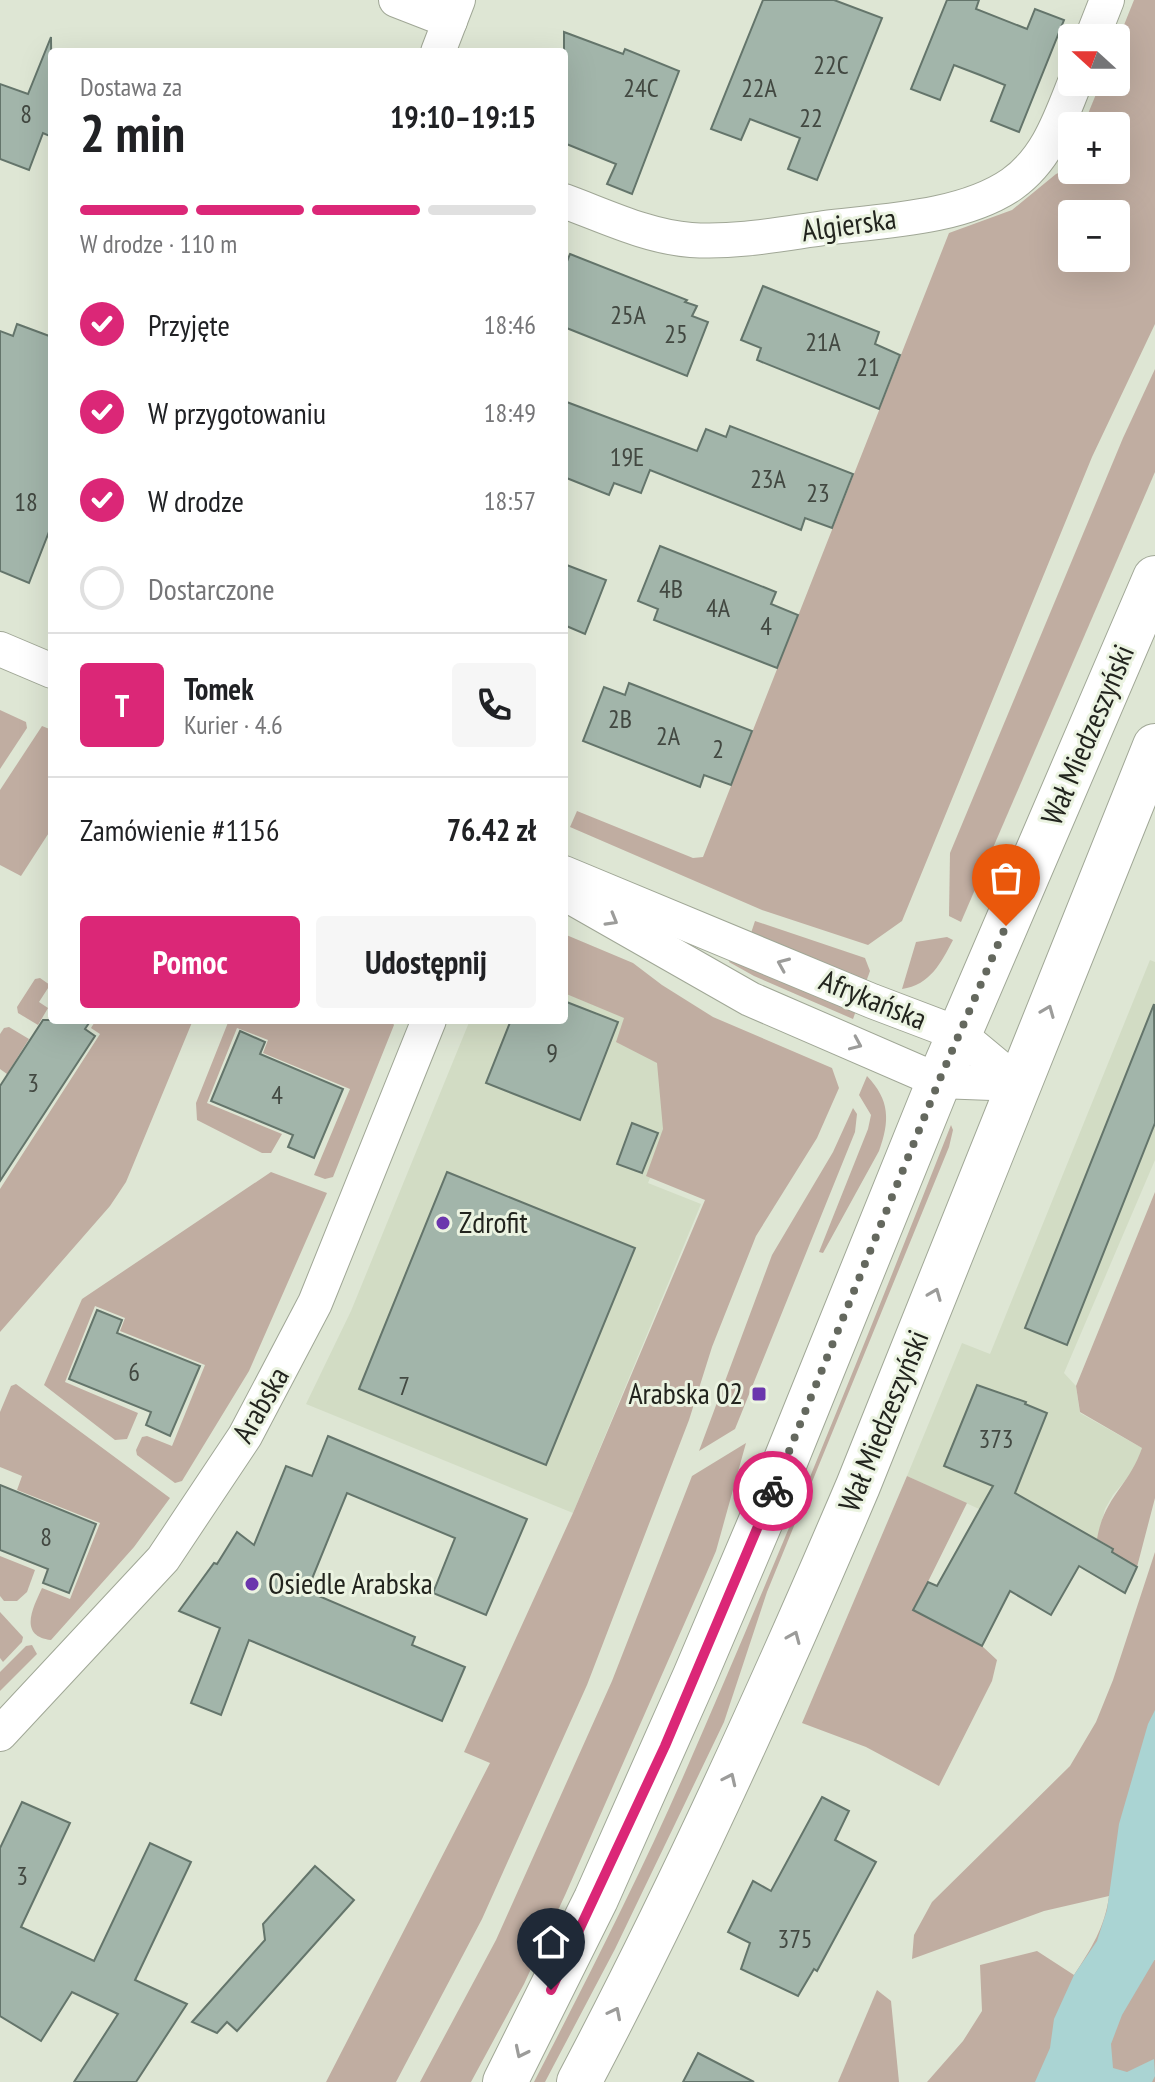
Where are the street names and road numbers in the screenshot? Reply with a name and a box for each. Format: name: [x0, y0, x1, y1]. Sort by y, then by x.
street label: Algierska: [799, 198, 899, 249]
street label: Wał Miedzeszyński: [1031, 638, 1142, 830]
street label: Afrykańska: [814, 960, 933, 1038]
street label: Wał Miedzeszyński: [829, 1324, 937, 1517]
street label: Arabska: [223, 1359, 297, 1449]

